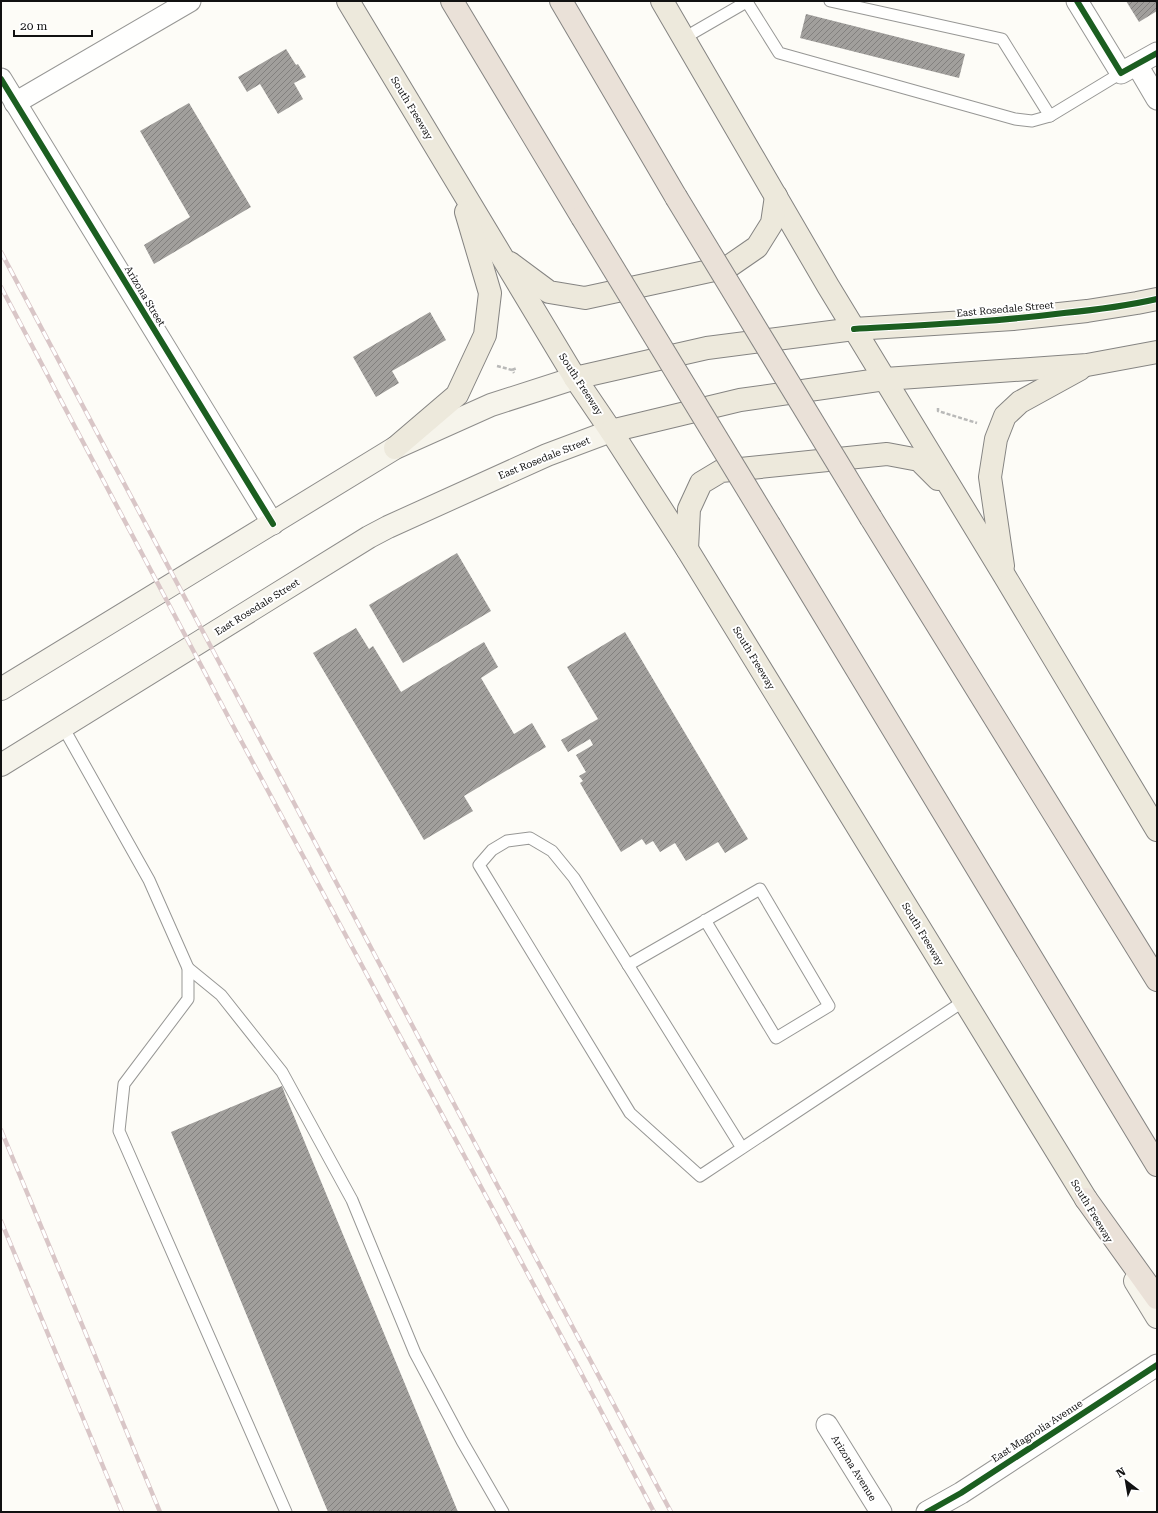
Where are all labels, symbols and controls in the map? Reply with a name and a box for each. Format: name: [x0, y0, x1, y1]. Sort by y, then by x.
scale bar: [14, 12, 92, 38]
text: 20 m: [20, 19, 47, 33]
street label: South Freeway: [389, 75, 435, 142]
street label: Arizona Street: [123, 264, 167, 328]
street label: East Rosedale Street: [956, 299, 1054, 319]
street label: South Freeway: [557, 351, 605, 417]
street label: East Rosedale Street: [497, 435, 592, 481]
street label: East Rosedale Street: [213, 576, 302, 638]
street label: South Freeway: [731, 625, 777, 692]
street label: South Freeway: [900, 901, 946, 968]
street label: South Freeway: [1069, 1178, 1115, 1245]
street label: East Magnolia Avenue: [990, 1397, 1085, 1465]
street label: Arizona Avenue: [829, 1433, 879, 1503]
north arrow: [1106, 1461, 1146, 1501]
text: N: [1114, 1465, 1129, 1481]

